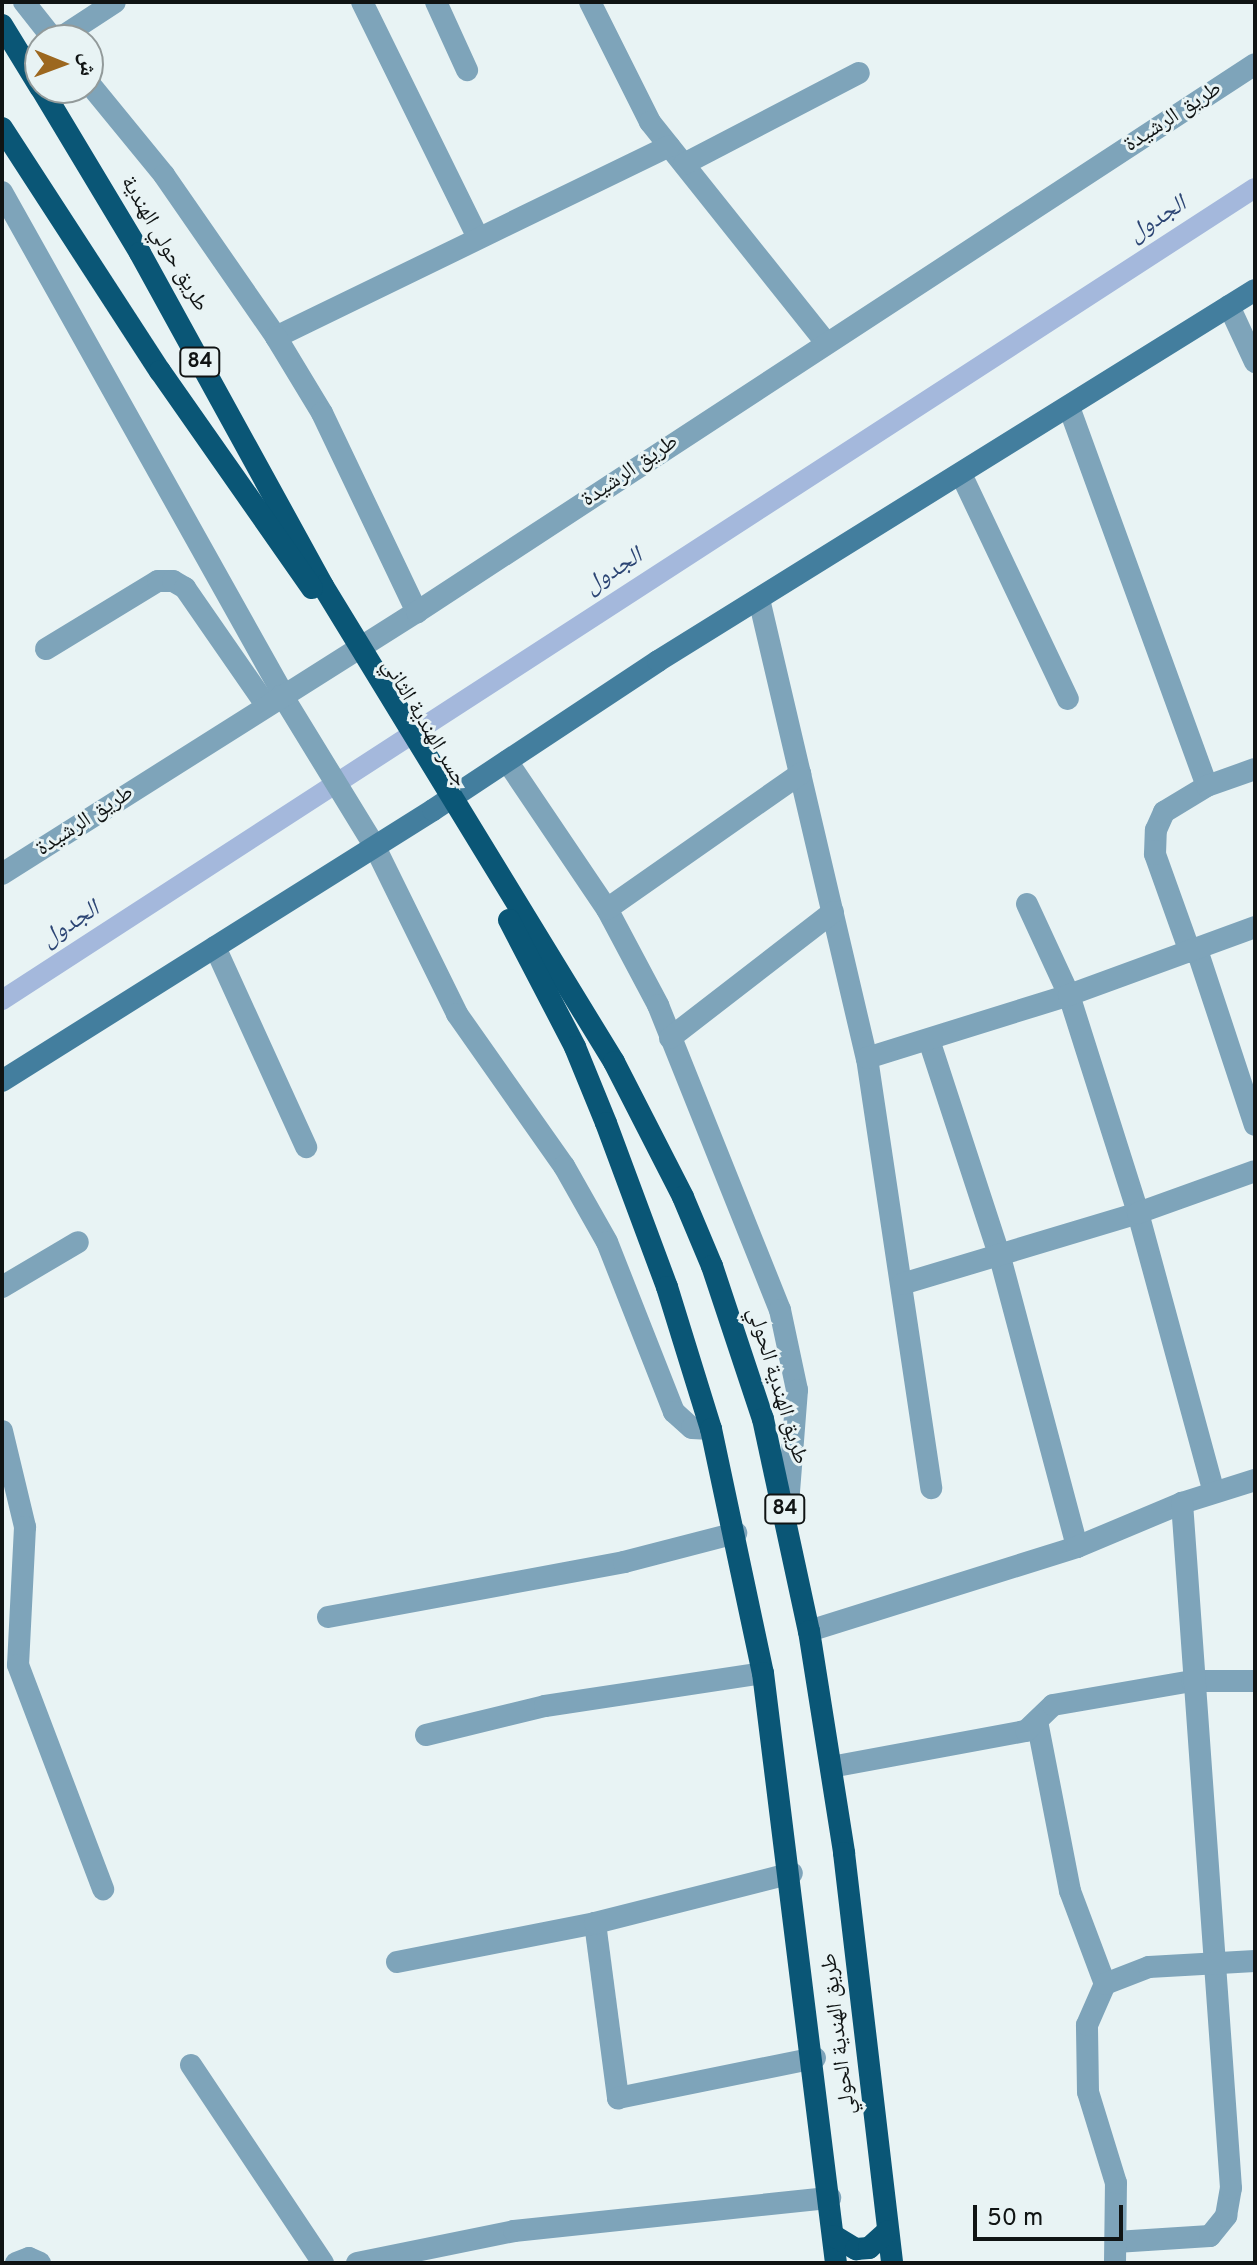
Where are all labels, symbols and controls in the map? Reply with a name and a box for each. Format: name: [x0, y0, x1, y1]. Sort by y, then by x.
north arrow: [24, 24, 104, 104]
text: ش: [73, 52, 100, 76]
street label: طريق الرشيدة: [1119, 76, 1227, 158]
street label: طريق حولي الهندية: [115, 172, 213, 316]
water label: الجدول: [1123, 191, 1193, 249]
road number: 84: [178, 346, 222, 378]
street label: طريق الرشيدة: [577, 429, 683, 513]
water label: الجدول: [579, 543, 649, 601]
street label: جسر الهندية الثاني: [375, 654, 473, 792]
street label: طريق الرشيدة: [31, 780, 139, 862]
water label: الجدول: [36, 896, 106, 954]
street label: طريق الهندية الحولي: [741, 1304, 813, 1468]
road number: 84: [763, 1493, 807, 1525]
street label: طريق الهندية الحولي: [816, 1952, 862, 2116]
scale bar: [977, 2189, 1127, 2239]
text: 50 m: [987, 2204, 1043, 2234]

